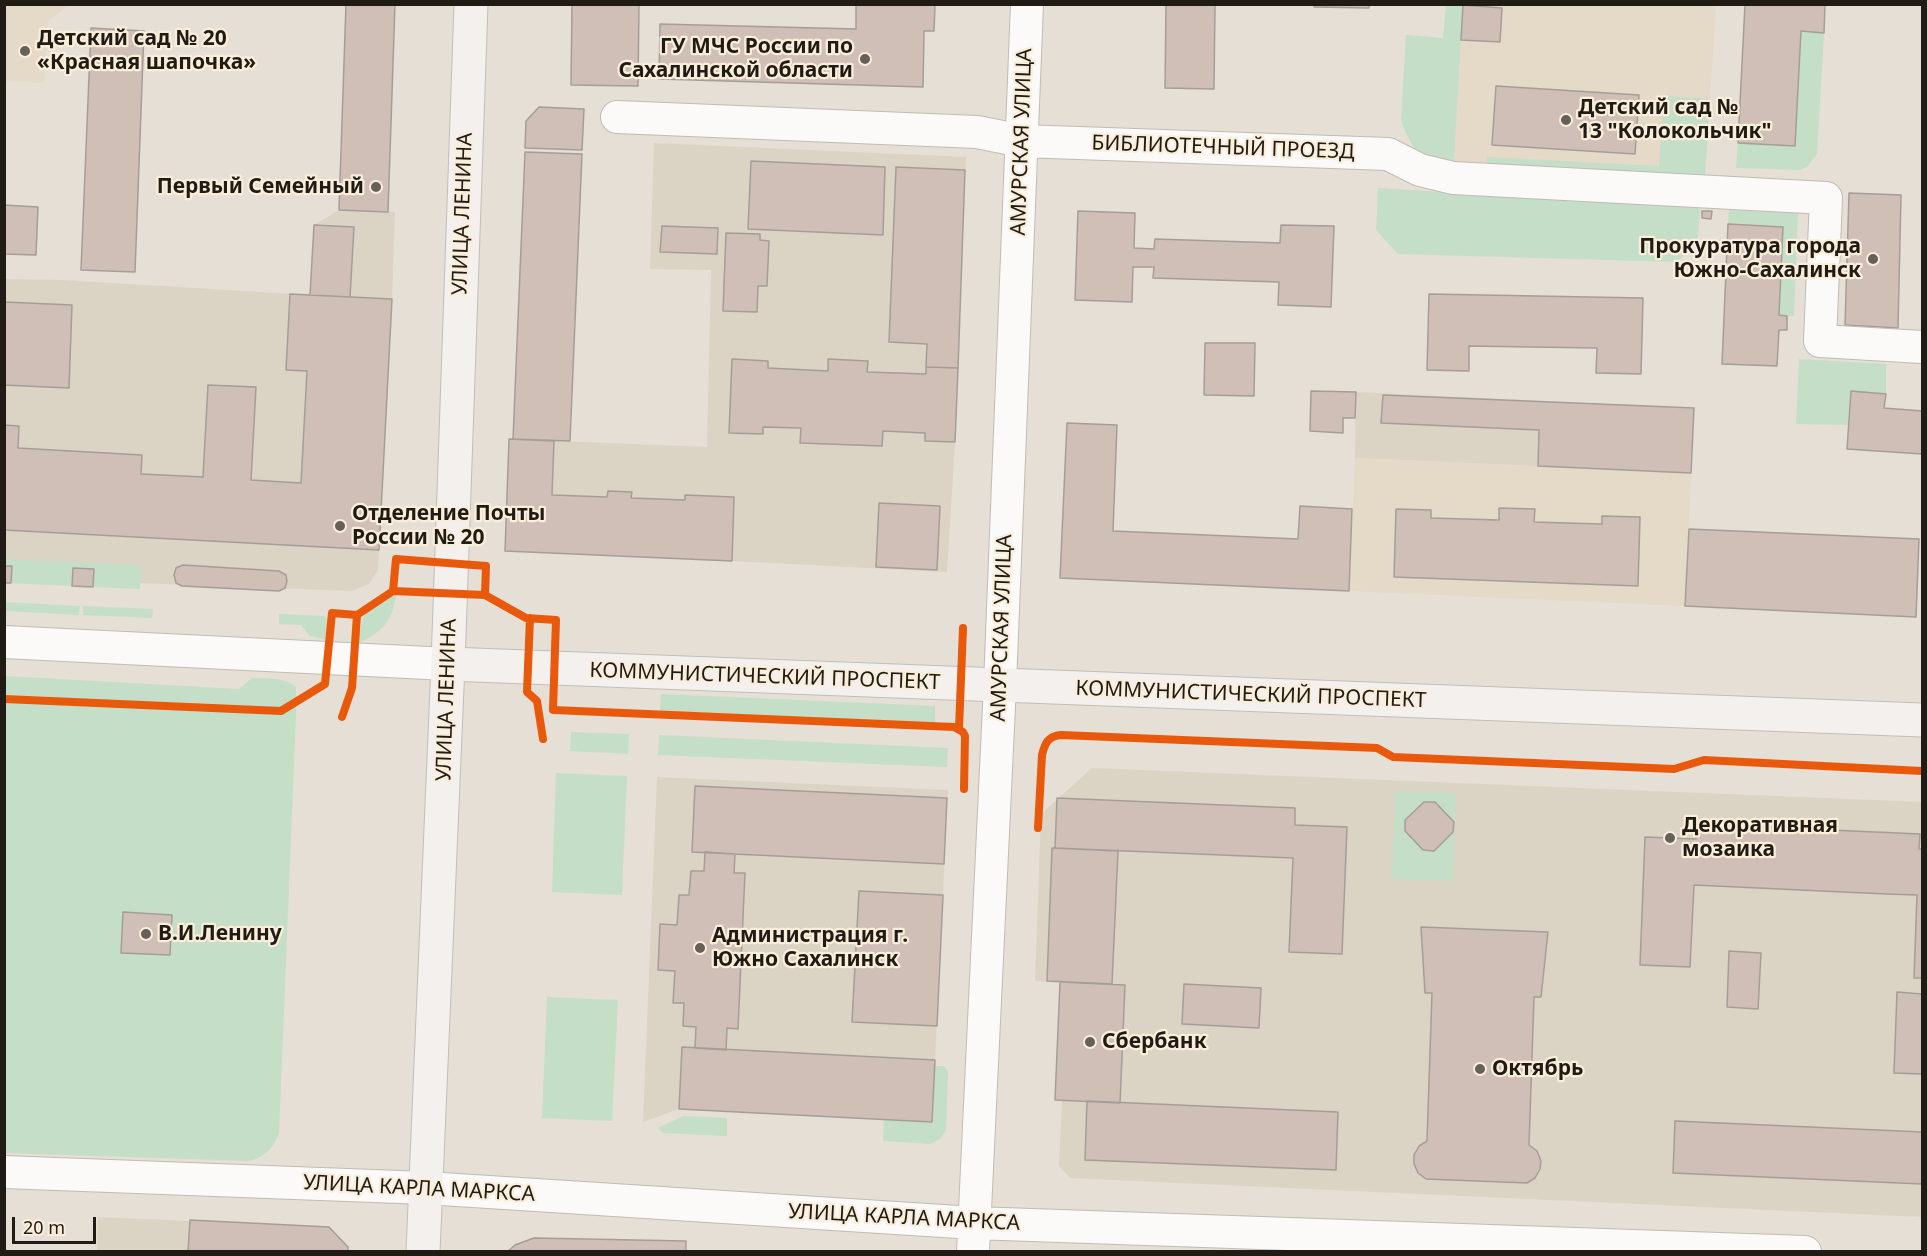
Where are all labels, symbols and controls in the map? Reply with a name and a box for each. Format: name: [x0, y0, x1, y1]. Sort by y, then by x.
place label: Детский сад № 20 «Красная шапочка»: [37, 26, 256, 76]
place label: ГУ МЧС России по Сахалинской области: [618, 34, 853, 84]
marker: Детский сад № 20 «Красная шапочка»: [18, 44, 32, 58]
street label: АМУРСКАЯ УЛИЦА: [1006, 48, 1038, 236]
marker: ГУ МЧС России по Сахалинской области: [858, 52, 872, 66]
place label: Детский сад № 13 "Колокольчик": [1578, 95, 1772, 145]
marker: Детский сад № 13 "Колокольчик": [1559, 113, 1573, 127]
street label: БИБЛИОТЕЧНЫЙ ПРОЕЗД: [1091, 131, 1355, 165]
street label: УЛИЦА ЛЕНИНА: [448, 132, 478, 296]
place label: Первый Семейный: [157, 174, 364, 200]
marker: Первый Семейный: [369, 180, 383, 194]
place label: Прокуратура города Южно-Сахалинск: [1639, 234, 1861, 284]
marker: Прокуратура города Южно-Сахалинск: [1866, 252, 1880, 266]
place label: Отделение Почты России № 20: [352, 501, 545, 551]
marker: Отделение Почты России № 20: [333, 519, 347, 533]
street label: АМУРСКАЯ УЛИЦА: [986, 534, 1018, 722]
street label: УЛИЦА ЛЕНИНА: [432, 618, 462, 782]
street label: КОММУНИСТИЧЕСКИЙ ПРОСПЕКТ: [589, 658, 941, 696]
street label: КОММУНИСТИЧЕСКИЙ ПРОСПЕКТ: [1075, 676, 1427, 714]
place label: Декоративная мозаика: [1682, 813, 1838, 863]
marker: Декоративная мозаика: [1663, 831, 1677, 845]
place label: В.И.Ленину: [158, 921, 282, 947]
place label: Администрация г. Южно Сахалинск: [712, 923, 908, 973]
marker: В.И.Ленину: [139, 927, 153, 941]
marker: Администрация г. Южно Сахалинск: [693, 941, 707, 955]
place label: Сбербанк: [1102, 1029, 1207, 1055]
marker: Сбербанк: [1083, 1035, 1097, 1049]
place label: Октябрь: [1492, 1056, 1583, 1082]
marker: Октябрь: [1473, 1062, 1487, 1076]
street label: УЛИЦА КАРЛА МАРКСА: [302, 1170, 536, 1208]
street label: УЛИЦА КАРЛА МАРКСА: [787, 1199, 1021, 1237]
scale bar: [15, 1205, 99, 1243]
text: 20 m: [23, 1215, 65, 1239]

